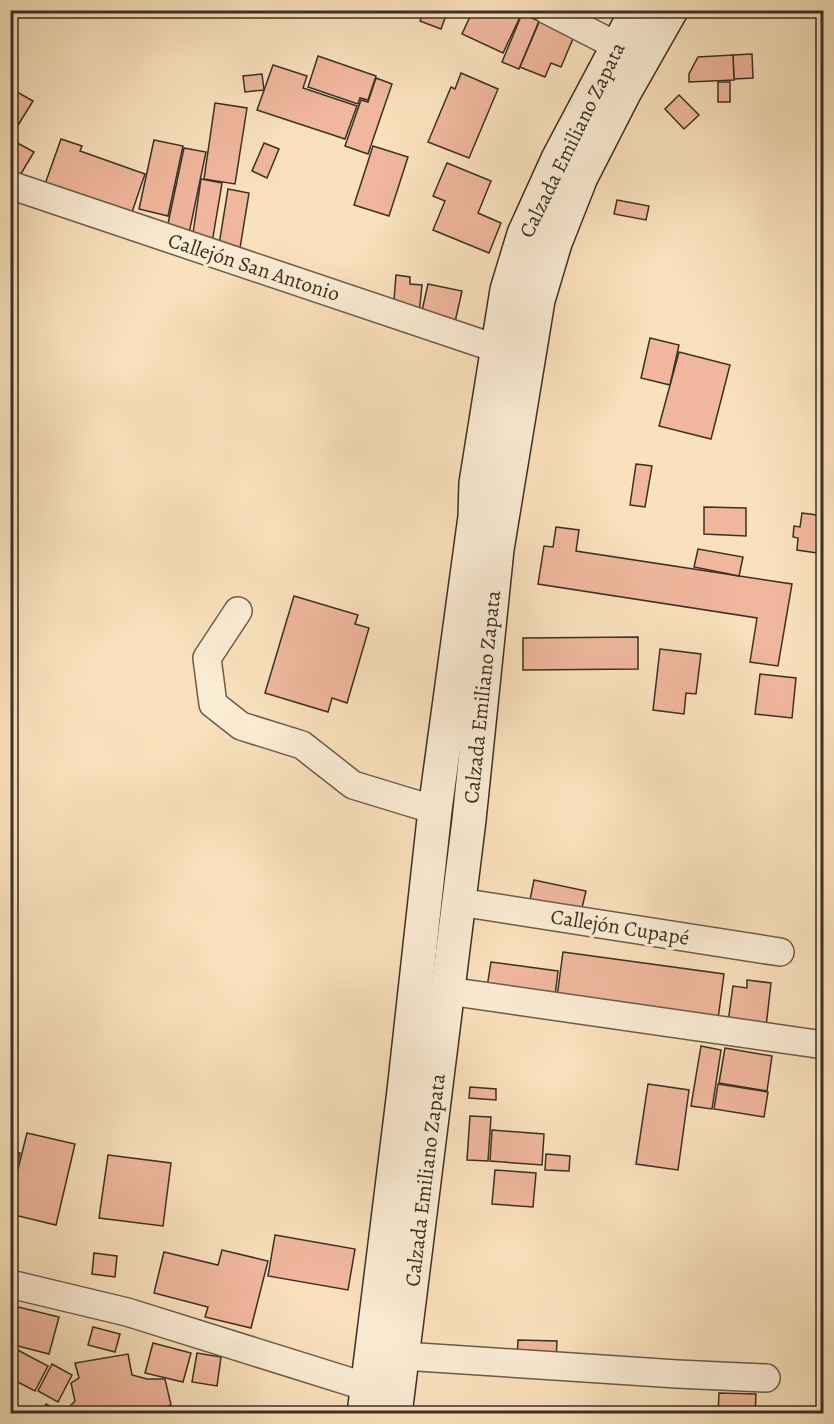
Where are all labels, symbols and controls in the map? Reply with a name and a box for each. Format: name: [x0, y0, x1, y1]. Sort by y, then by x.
street label: Calzada Emiliano Zapata: [512, 37, 632, 242]
street label: Callejón San Antonio: [165, 226, 343, 308]
street label: Calzada Emiliano Zapata: [457, 589, 507, 805]
street label: Callejón Cupapé: [549, 902, 691, 952]
street label: Calzada Emiliano Zapata: [398, 1072, 452, 1288]

